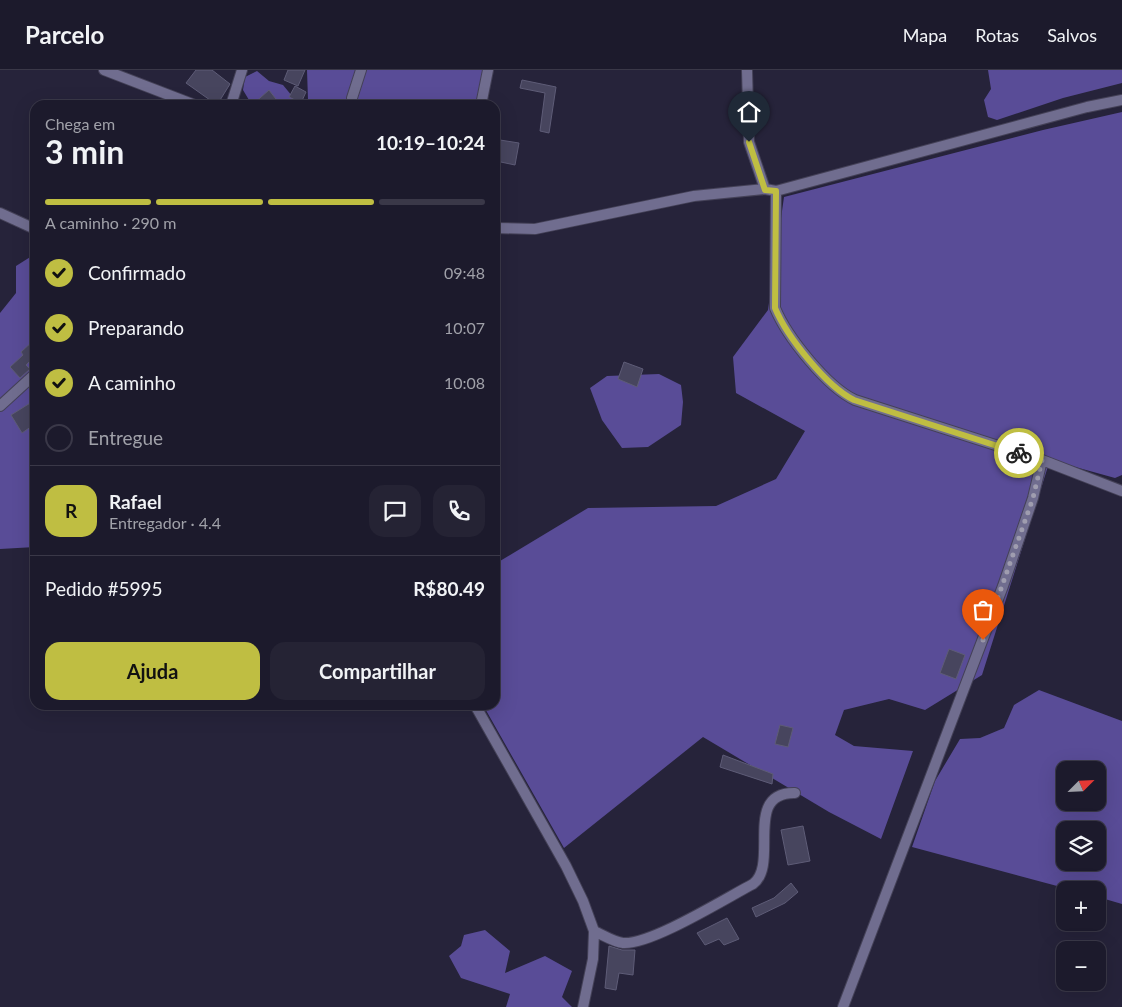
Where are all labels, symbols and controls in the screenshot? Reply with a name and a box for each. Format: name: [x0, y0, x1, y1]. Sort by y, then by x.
text: Parcelo: [25, 20, 104, 49]
text: Mapa: [903, 24, 947, 46]
text: Rotas: [975, 24, 1019, 46]
text: Salvos: [1047, 24, 1097, 46]
pin: [728, 91, 770, 142]
icon: home: [735, 98, 763, 126]
text: Chega em: [45, 114, 115, 133]
text: 10:19–10:24: [376, 131, 485, 154]
text: 3 min: [45, 132, 124, 171]
text: A caminho · 290 m: [45, 213, 176, 232]
icon: check: [45, 259, 73, 287]
text: Confirmado: [88, 261, 186, 284]
text: 09:48: [444, 263, 485, 282]
icon: check: [45, 314, 73, 342]
text: Preparando: [88, 316, 184, 339]
text: 10:07: [444, 318, 485, 337]
icon: check: [45, 369, 73, 397]
text: A caminho: [88, 371, 176, 394]
text: 10:08: [444, 373, 485, 392]
text: Entregue: [88, 426, 163, 449]
courier: [994, 428, 1044, 478]
icon: bike: [1005, 439, 1033, 467]
button: chat: [369, 485, 421, 537]
button: phone: [433, 485, 485, 537]
text: Rafael: [109, 490, 162, 513]
text: R: [65, 499, 77, 522]
text: Entregador · 4.4: [109, 513, 221, 532]
text: Pedido #5995: [45, 577, 163, 600]
text: R$80.49: [413, 577, 485, 600]
pin: [962, 589, 1004, 640]
icon: bag: [969, 596, 997, 624]
button: Ajuda: [45, 642, 260, 700]
button: Compartilhar: [270, 642, 485, 700]
north arrow: [1056, 761, 1106, 811]
map controls: [1056, 761, 1106, 991]
button: layers: [1056, 821, 1106, 871]
button: +: [1056, 881, 1106, 931]
button: −: [1056, 941, 1106, 991]

